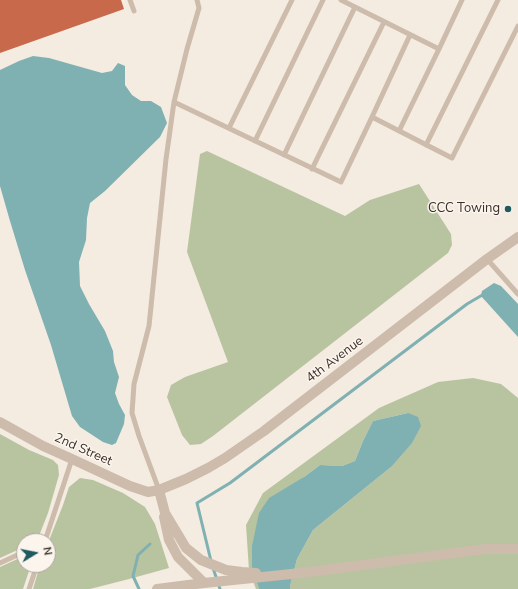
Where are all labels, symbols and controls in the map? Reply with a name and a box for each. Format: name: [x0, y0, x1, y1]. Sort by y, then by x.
place label: CCC Towing: [428, 201, 500, 217]
marker: CCC Towing: [503, 204, 513, 214]
street label: 4th Avenue: [303, 334, 367, 386]
street label: 2nd Street: [52, 430, 114, 470]
north arrow: [16, 533, 56, 573]
text: N: [39, 546, 55, 556]

